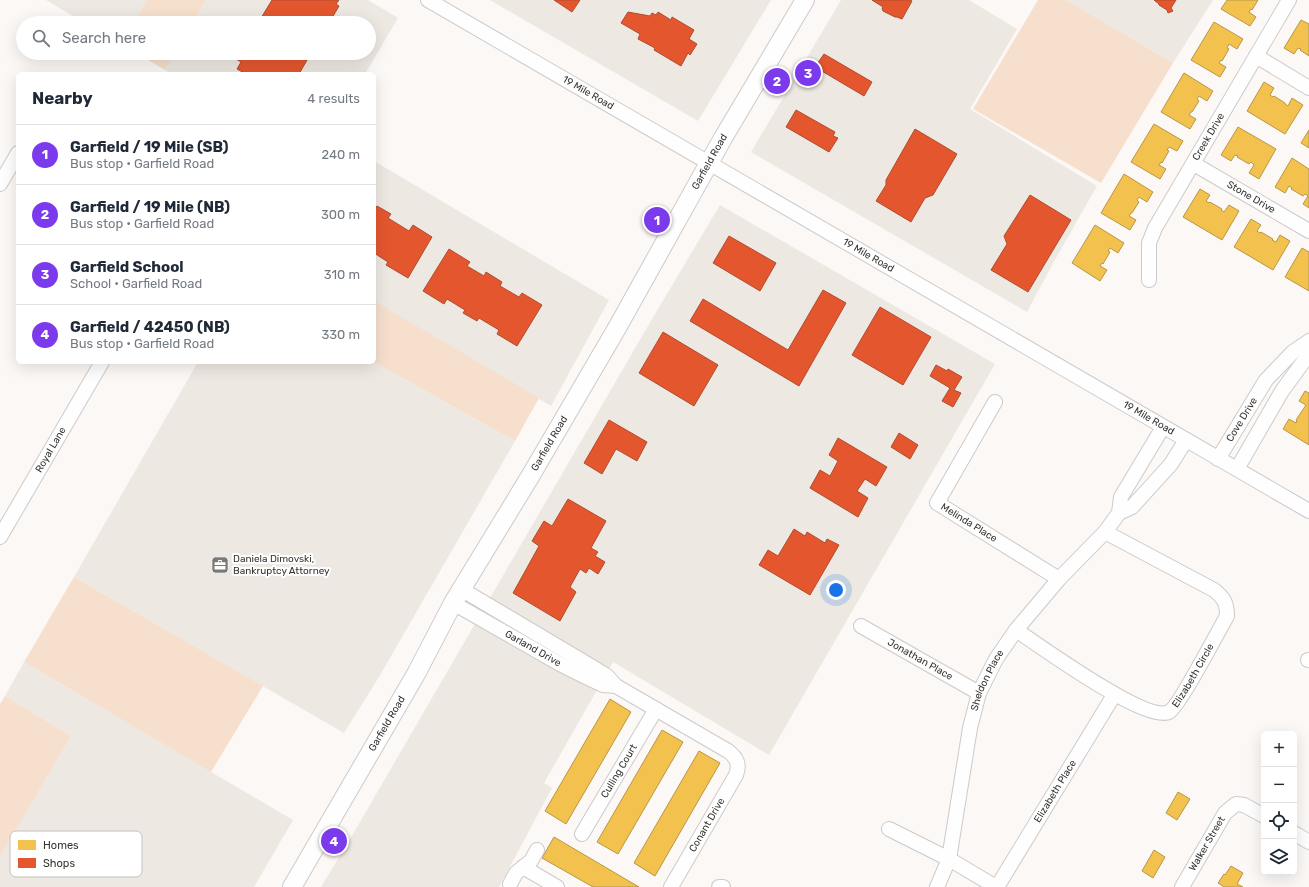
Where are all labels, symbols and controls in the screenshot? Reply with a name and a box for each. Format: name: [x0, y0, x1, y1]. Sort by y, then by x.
search box: [16, 16, 376, 60]
icon: search: [30, 27, 52, 49]
text: Search here: [62, 29, 146, 47]
pin: 3: [795, 58, 821, 88]
pin: 2: [764, 66, 790, 96]
street label: 19 Mile Road: [560, 73, 616, 112]
text: Nearby: [32, 88, 93, 108]
text: 4 results: [307, 91, 360, 106]
street label: Creek Drive: [1190, 110, 1227, 163]
street label: Garfield Road: [689, 132, 730, 192]
text: Garfield / 19 Mile (SB): [70, 138, 228, 156]
text: 1: [42, 147, 48, 162]
text: 240 m: [321, 147, 360, 162]
text: Bus stop · Garfield Road: [70, 156, 214, 171]
street label: Stone Drive: [1225, 178, 1278, 216]
text: Garfield / 19 Mile (NB): [70, 198, 230, 216]
pin: 1: [644, 205, 670, 235]
text: 2: [41, 207, 49, 222]
text: 300 m: [321, 207, 360, 222]
text: Bus stop · Garfield Road: [70, 216, 214, 231]
street label: 19 Mile Road: [841, 236, 896, 275]
text: Garfield School: [70, 258, 184, 276]
text: 3: [41, 267, 49, 282]
text: 310 m: [324, 267, 360, 282]
text: School · Garfield Road: [70, 276, 202, 291]
text: Garfield / 42450 (NB): [70, 318, 230, 336]
text: 4: [41, 327, 49, 342]
text: 330 m: [321, 327, 360, 342]
text: Bus stop · Garfield Road: [70, 336, 214, 351]
street label: Cove Drive: [1224, 395, 1260, 444]
street label: 19 Mile Road: [1121, 398, 1176, 438]
street label: Garfield Road: [529, 414, 570, 473]
street label: Royal Lane: [33, 425, 69, 475]
street label: Melinda Place: [939, 501, 1000, 545]
place label: Daniela Dimovski, Bankruptcy Attorney: [233, 553, 330, 577]
office icon: Daniela Dimovski, Bankruptcy Attorney: [210, 555, 230, 575]
your location: [826, 580, 846, 600]
street label: Garland Drive: [503, 628, 563, 669]
street label: Jonathan Place: [885, 636, 955, 683]
street label: Elizabeth Circle: [1170, 641, 1217, 710]
street label: Sheldon Place: [969, 647, 1007, 712]
street label: Garfield Road: [366, 694, 408, 753]
map controls: [1261, 731, 1297, 875]
button: +: [1261, 731, 1297, 767]
street label: Culling Court: [599, 742, 640, 800]
street label: Elizabeth Place: [1032, 758, 1079, 825]
button: −: [1261, 767, 1297, 803]
street label: Conant Drive: [687, 796, 727, 854]
button: locate: [1261, 803, 1297, 839]
street label: Walker Street: [1187, 814, 1228, 873]
pin: 4: [321, 826, 347, 856]
legend: [10, 831, 142, 877]
text: Homes: [43, 839, 79, 852]
button: layers: [1261, 839, 1297, 875]
text: Shops: [43, 857, 75, 870]

